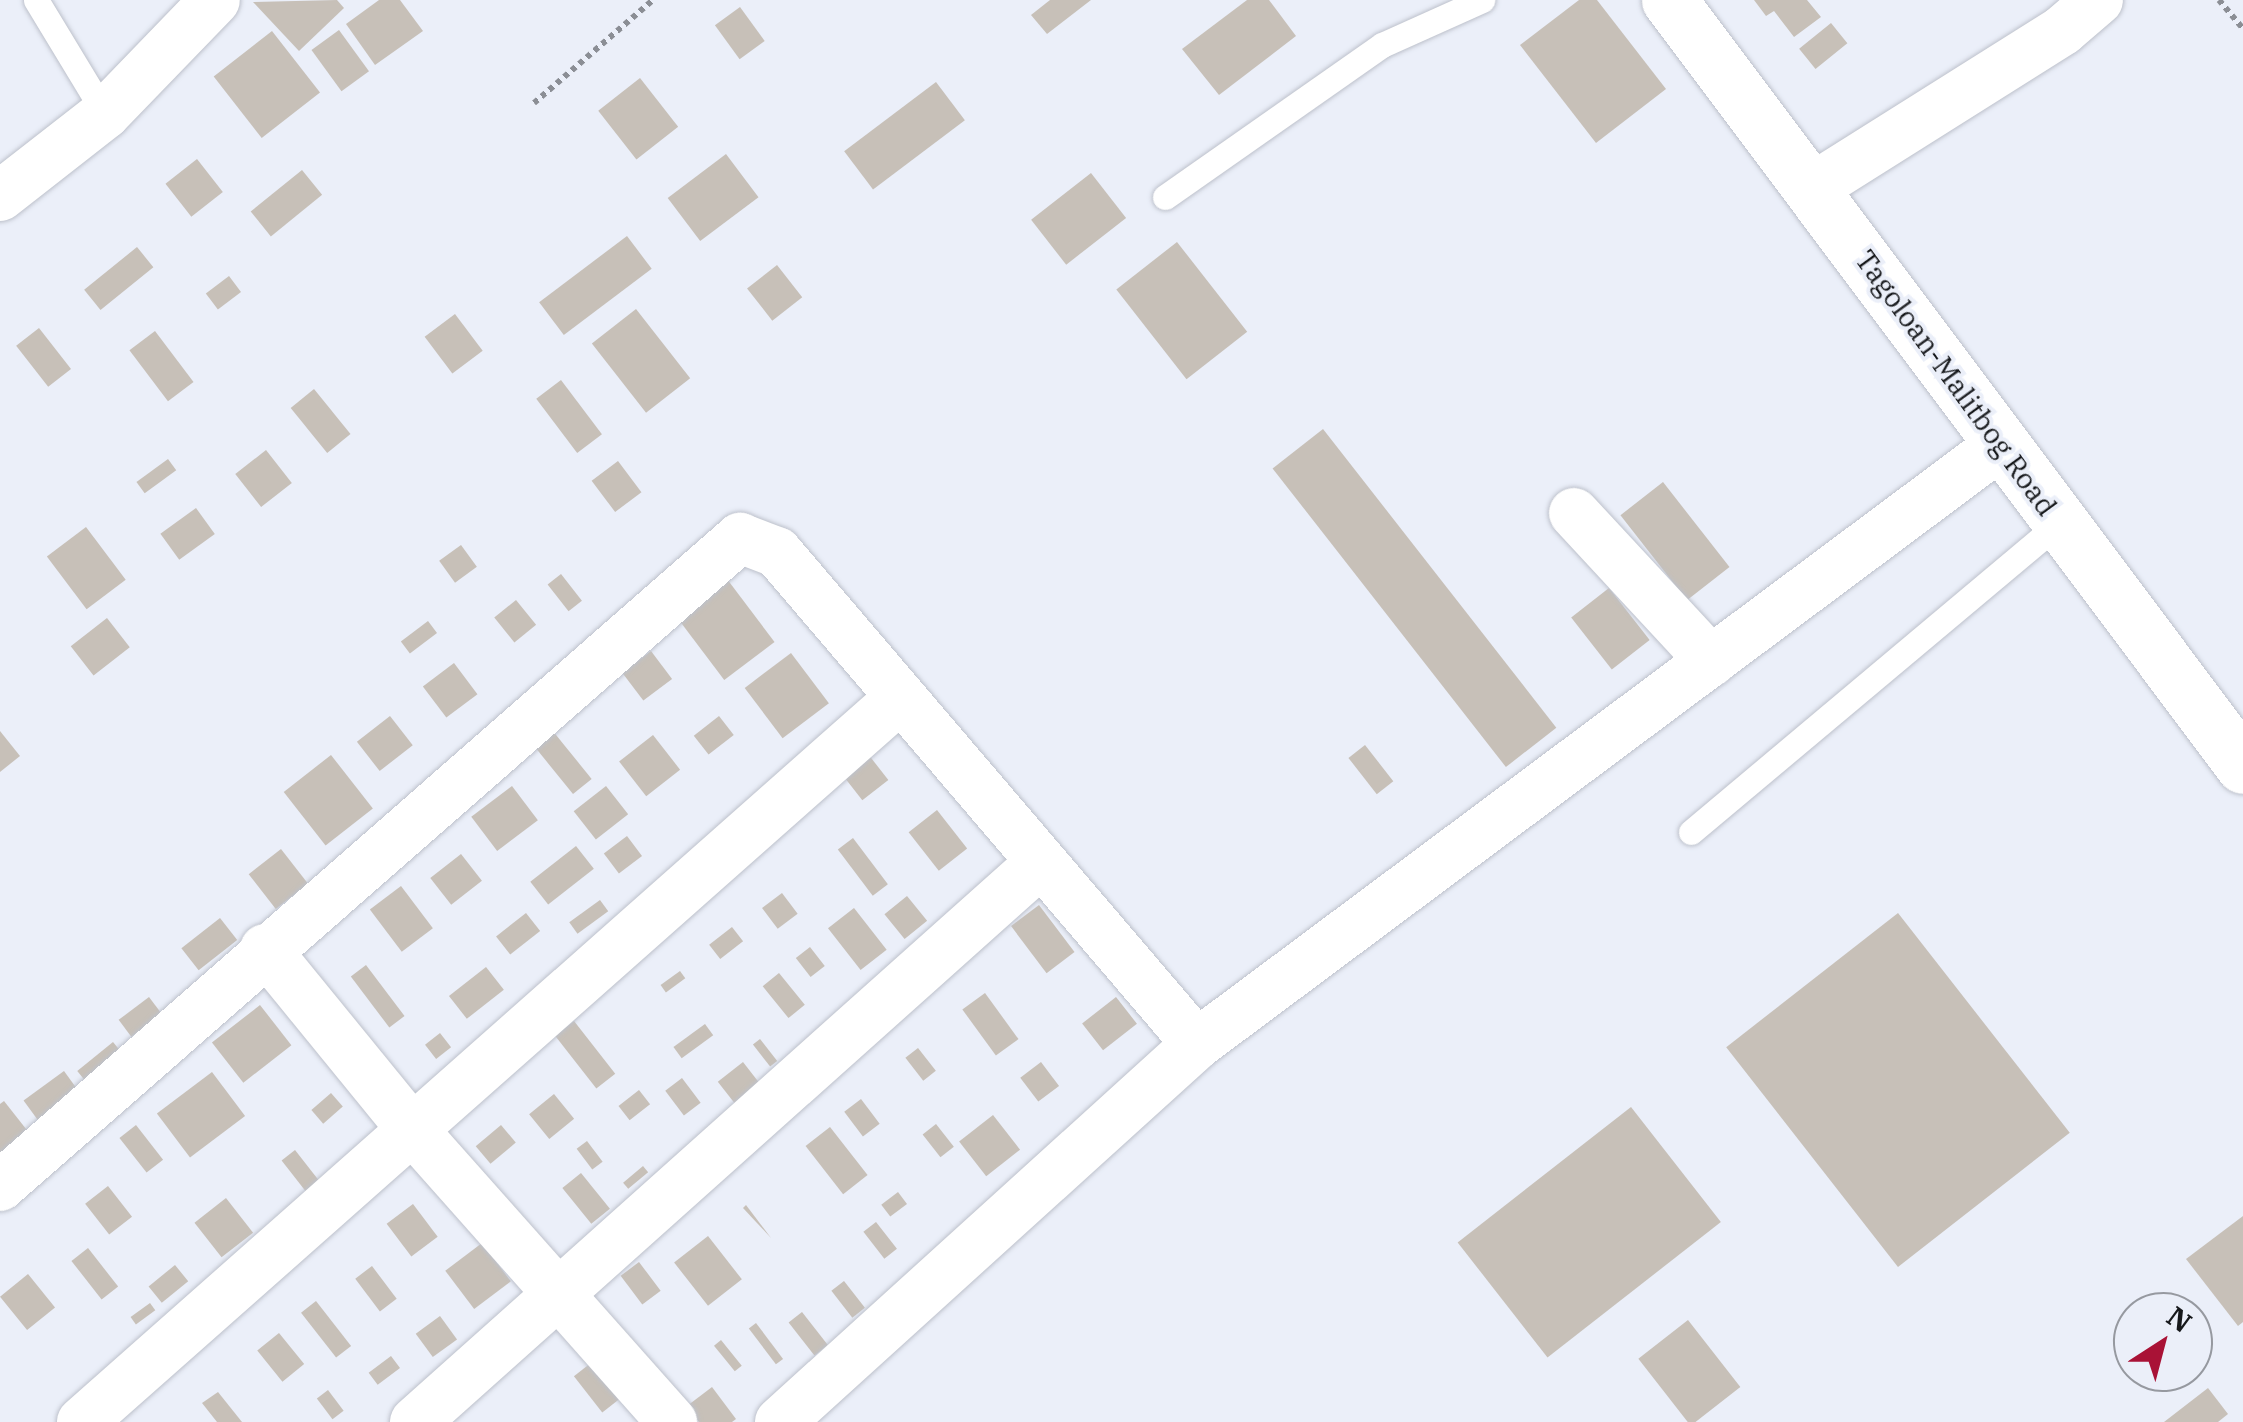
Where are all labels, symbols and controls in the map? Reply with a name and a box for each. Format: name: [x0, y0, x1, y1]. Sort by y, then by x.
street label: Tagoloan-Malitbog Road: [1848, 244, 2064, 522]
north arrow: [2113, 1292, 2213, 1392]
text: N: [2160, 1297, 2200, 1340]

